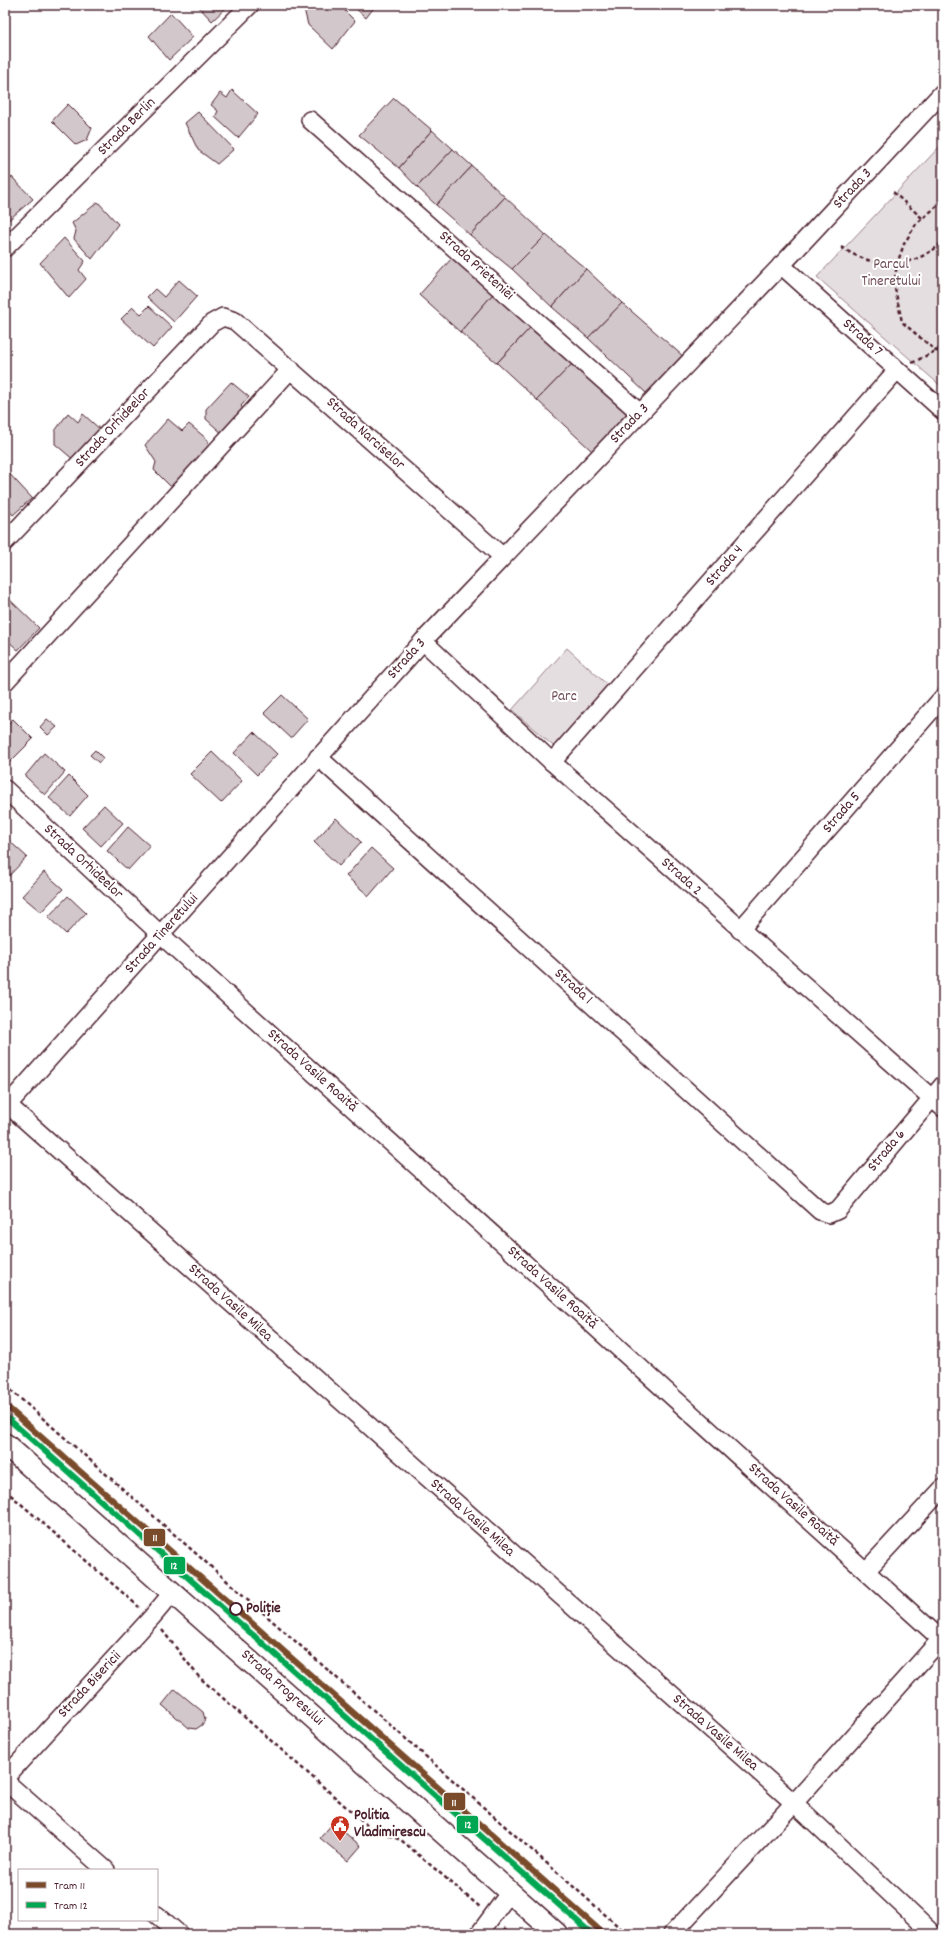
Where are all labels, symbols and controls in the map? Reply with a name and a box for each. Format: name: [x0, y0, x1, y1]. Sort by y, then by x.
street label: Strada Berlin: [93, 93, 161, 161]
street label: Strada 3: [828, 164, 878, 214]
street label: Strada Prieteniei: [433, 226, 519, 306]
park label: Parcul Tineretului: [861, 254, 921, 293]
street label: Strada 7: [837, 314, 887, 362]
street label: Strada Orhideelor: [70, 383, 156, 473]
street label: Strada Narciselor: [321, 392, 410, 476]
street label: Strada 3: [605, 399, 655, 449]
street label: Strada 4: [701, 540, 749, 592]
street label: Strada 3: [382, 633, 432, 685]
park label: Parc: [551, 686, 577, 708]
street label: Strada 5: [818, 787, 866, 839]
street label: Strada Orhideelor: [38, 819, 128, 905]
street label: Strada 2: [656, 852, 706, 902]
street label: Strada Tineretului: [120, 889, 204, 979]
street label: Strada 1: [549, 964, 597, 1010]
street label: Strada Vasile Roaită: [262, 1024, 363, 1118]
street label: Strada 6: [863, 1125, 911, 1177]
street label: Strada Vasile Roaită: [502, 1241, 603, 1335]
street label: Strada Vasile Milea: [183, 1259, 278, 1348]
street label: Strada Vasile Roaită: [743, 1458, 844, 1552]
street label: Strada Vasile Milea: [425, 1474, 520, 1563]
line badge: 11: [143, 1528, 166, 1547]
text: 11: [153, 1531, 157, 1547]
line badge: 12: [163, 1556, 186, 1575]
text: 12: [170, 1559, 178, 1575]
place label: Poliție: [246, 1598, 281, 1620]
marker: Poliție: [229, 1602, 243, 1616]
street label: Strada Progresului: [235, 1644, 329, 1732]
street label: Strada Bisericii: [53, 1646, 127, 1724]
street label: Strada Vasile Milea: [667, 1689, 764, 1777]
line badge: 11: [443, 1792, 466, 1811]
text: 11: [452, 1796, 456, 1812]
place label: Politia Vladimirescu: [354, 1805, 426, 1844]
public building icon: Politia Vladimirescu: [329, 1814, 351, 1842]
line badge: 12: [456, 1815, 479, 1834]
text: 12: [464, 1818, 472, 1834]
legend: [18, 1869, 158, 1921]
text: Tram 11: [54, 1878, 85, 1895]
text: Tram 12: [54, 1898, 88, 1915]

